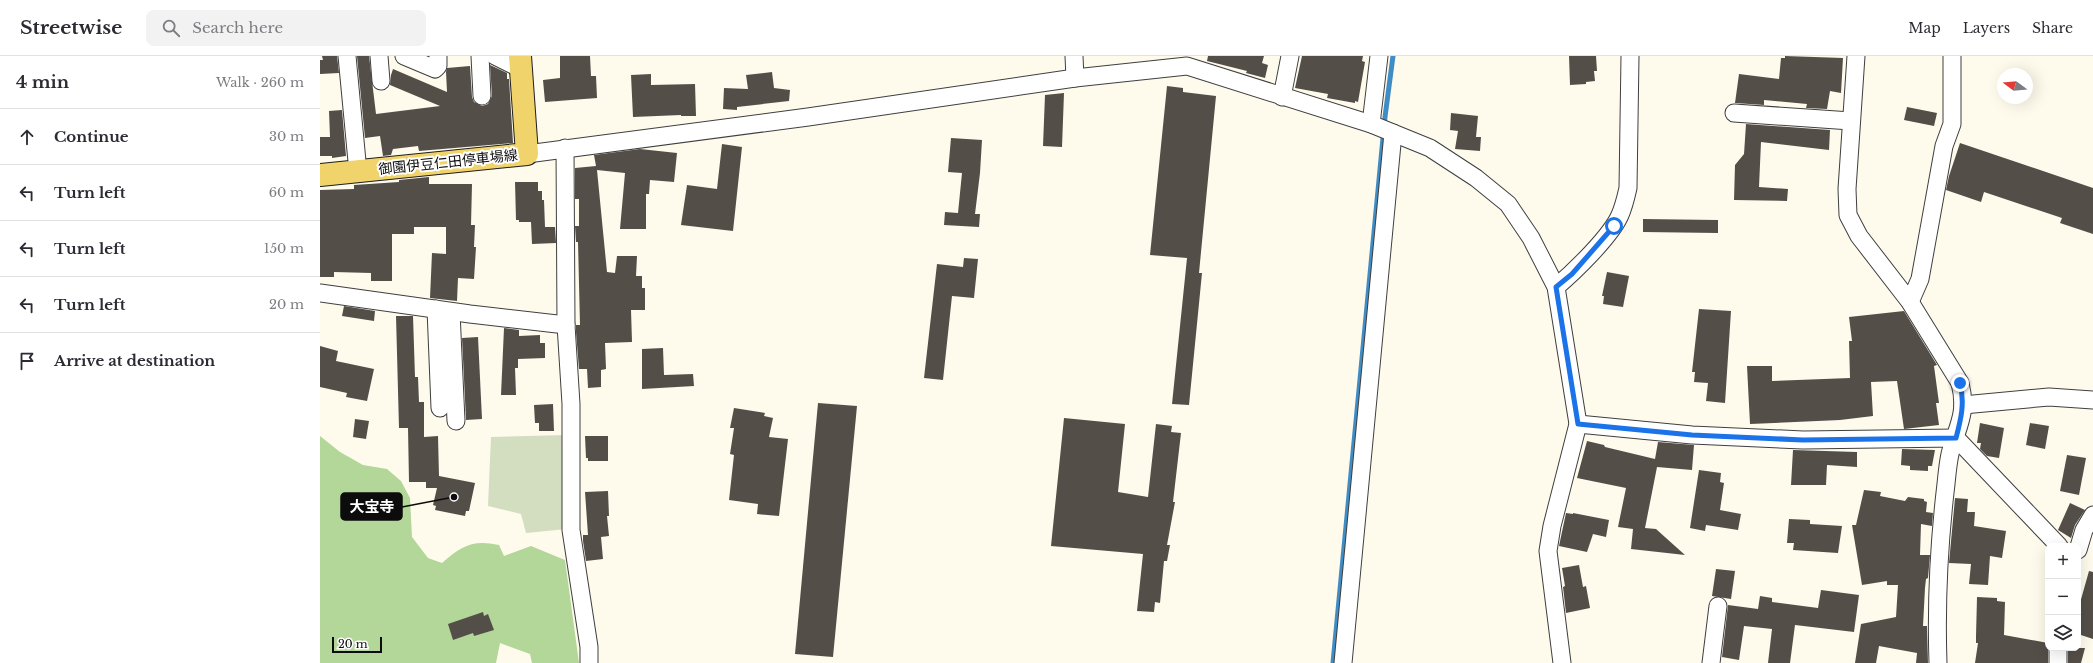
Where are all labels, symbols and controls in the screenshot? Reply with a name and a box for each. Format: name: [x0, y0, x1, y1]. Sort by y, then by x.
search box: [146, 10, 426, 46]
text: Streetwise: [20, 16, 122, 39]
icon: search: [160, 17, 182, 39]
text: Search here: [192, 18, 283, 37]
text: Map: [1908, 19, 1941, 37]
text: Layers: [1963, 19, 2010, 37]
text: Share: [2032, 19, 2073, 37]
north arrow: [1997, 68, 2033, 104]
text: 4 min: [16, 72, 69, 93]
text: Walk · 260 m: [216, 74, 304, 91]
icon: ahead: [16, 126, 38, 148]
text: Continue: [54, 127, 129, 146]
text: 30 m: [269, 128, 304, 145]
street label: 御園伊豆仁田停車場線: [377, 146, 519, 178]
icon: left: [16, 182, 38, 204]
text: Turn left: [54, 183, 125, 202]
text: 60 m: [269, 184, 304, 201]
route start: [1605, 217, 1623, 235]
icon: left: [16, 238, 38, 260]
text: Turn left: [54, 239, 125, 258]
text: 150 m: [264, 240, 304, 257]
icon: left: [16, 294, 38, 316]
text: Turn left: [54, 295, 125, 314]
text: 20 m: [269, 296, 304, 313]
icon: arrive: [16, 350, 38, 372]
text: Arrive at destination: [54, 351, 215, 370]
route end: [1951, 374, 1969, 392]
callout: 大宝寺: [341, 493, 402, 520]
text: 大宝寺: [349, 497, 395, 516]
map controls: [2045, 543, 2081, 651]
button: +: [2045, 543, 2081, 579]
button: −: [2045, 579, 2081, 615]
button: layers: [2045, 615, 2081, 651]
scale bar: [332, 635, 382, 654]
text: 20 m: [338, 637, 368, 651]

